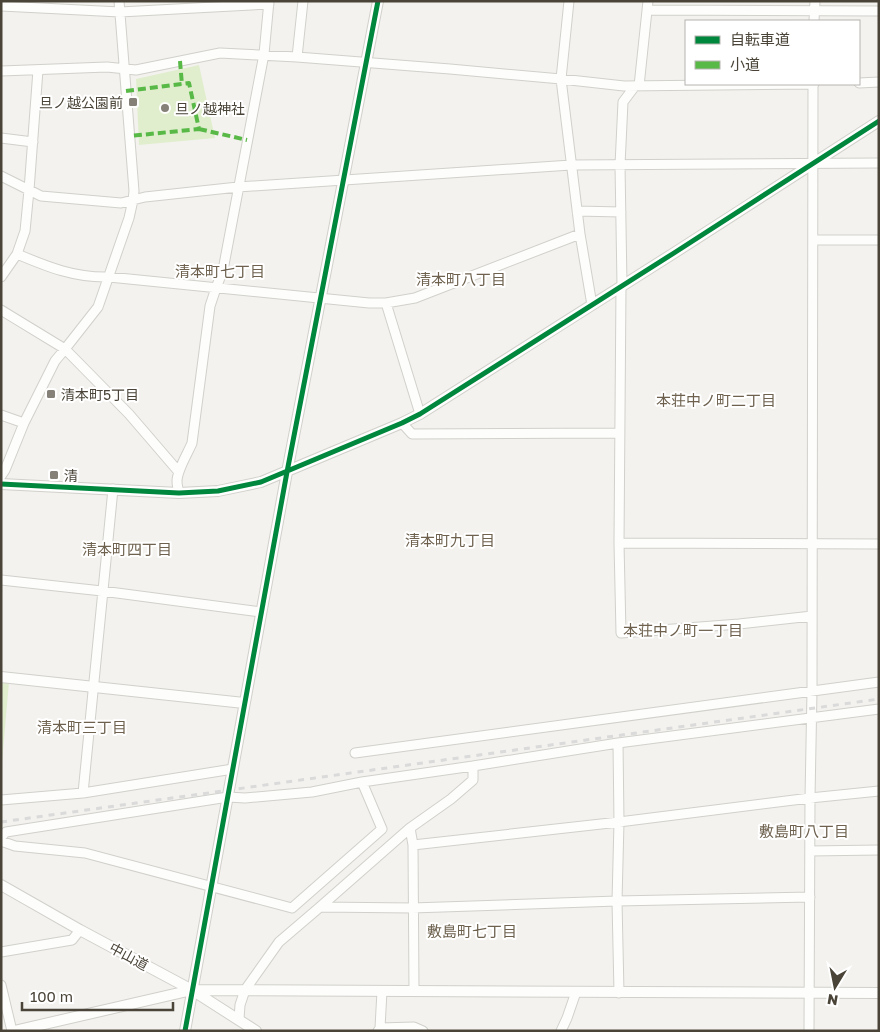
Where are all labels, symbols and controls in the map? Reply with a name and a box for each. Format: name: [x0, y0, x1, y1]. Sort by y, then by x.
legend: [685, 20, 860, 85]
text: 自転車道: [730, 30, 790, 48]
text: 小道: [730, 55, 760, 73]
place label: 旦ノ越公園前: [39, 94, 123, 111]
marker: 旦ノ越公園前: [127, 96, 139, 108]
place label: 旦ノ越神社: [175, 100, 245, 117]
marker: 旦ノ越神社: [159, 102, 171, 114]
district label: 清本町七丁目: [175, 262, 265, 280]
district label: 清本町八丁目: [416, 270, 506, 288]
place label: 清本町5丁目: [61, 386, 139, 403]
marker: 清本町5丁目: [45, 388, 57, 400]
district label: 本荘中ノ町二丁目: [656, 391, 776, 409]
place label: 清: [64, 467, 78, 484]
marker: 清: [48, 469, 60, 481]
district label: 清本町九丁目: [405, 531, 495, 549]
district label: 清本町四丁目: [82, 540, 172, 558]
district label: 本荘中ノ町一丁目: [623, 621, 743, 639]
district label: 清本町三丁目: [37, 718, 127, 736]
district label: 敷島町八丁目: [759, 822, 849, 840]
district label: 敷島町七丁目: [427, 922, 517, 940]
street label: 中山道: [106, 939, 152, 973]
north arrow: [810, 962, 860, 1012]
scale bar: [22, 980, 174, 1012]
text: 100 m: [30, 987, 73, 1005]
text: N: [826, 991, 839, 1010]

